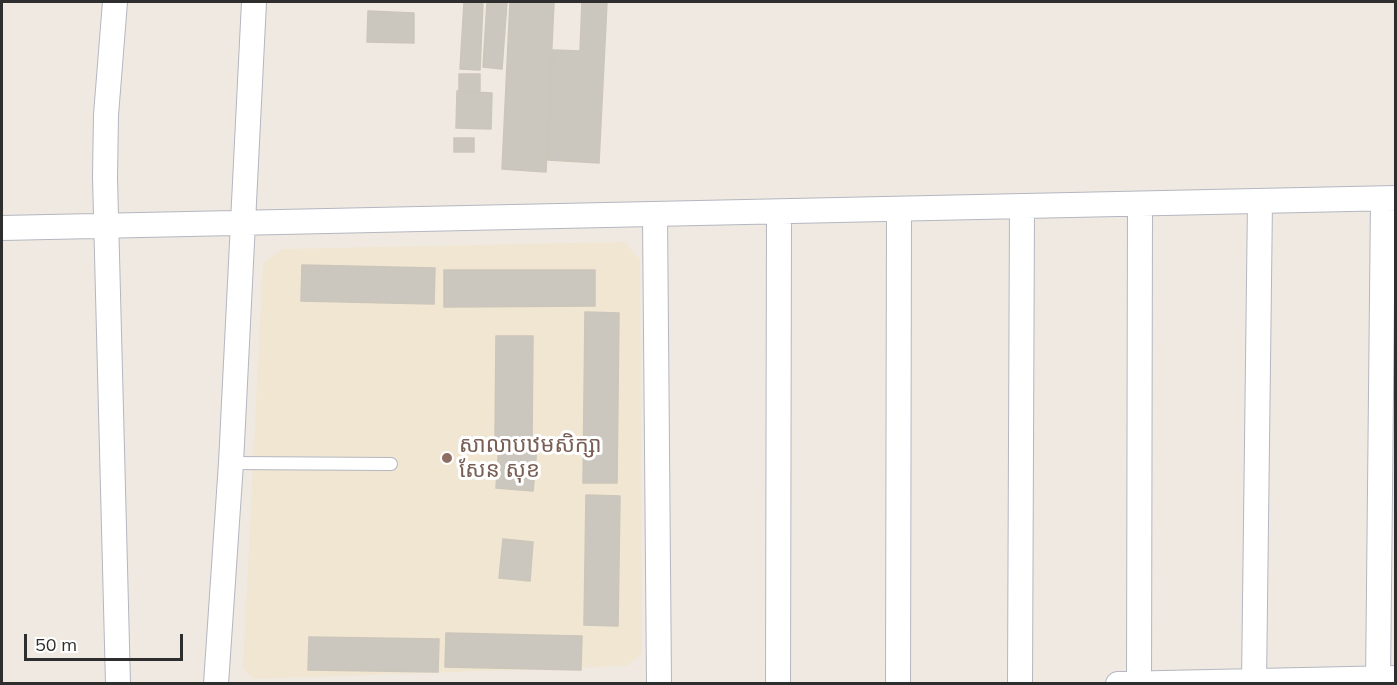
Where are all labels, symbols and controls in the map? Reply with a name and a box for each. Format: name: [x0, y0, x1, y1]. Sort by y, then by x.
place label: សាលាបឋមសិក្សា សែន សុខ: [459, 432, 602, 484]
marker: សាលាបឋមសិក្សា សែន សុខ: [440, 451, 454, 465]
scale bar: [27, 622, 186, 660]
text: 50 m: [35, 633, 77, 656]

